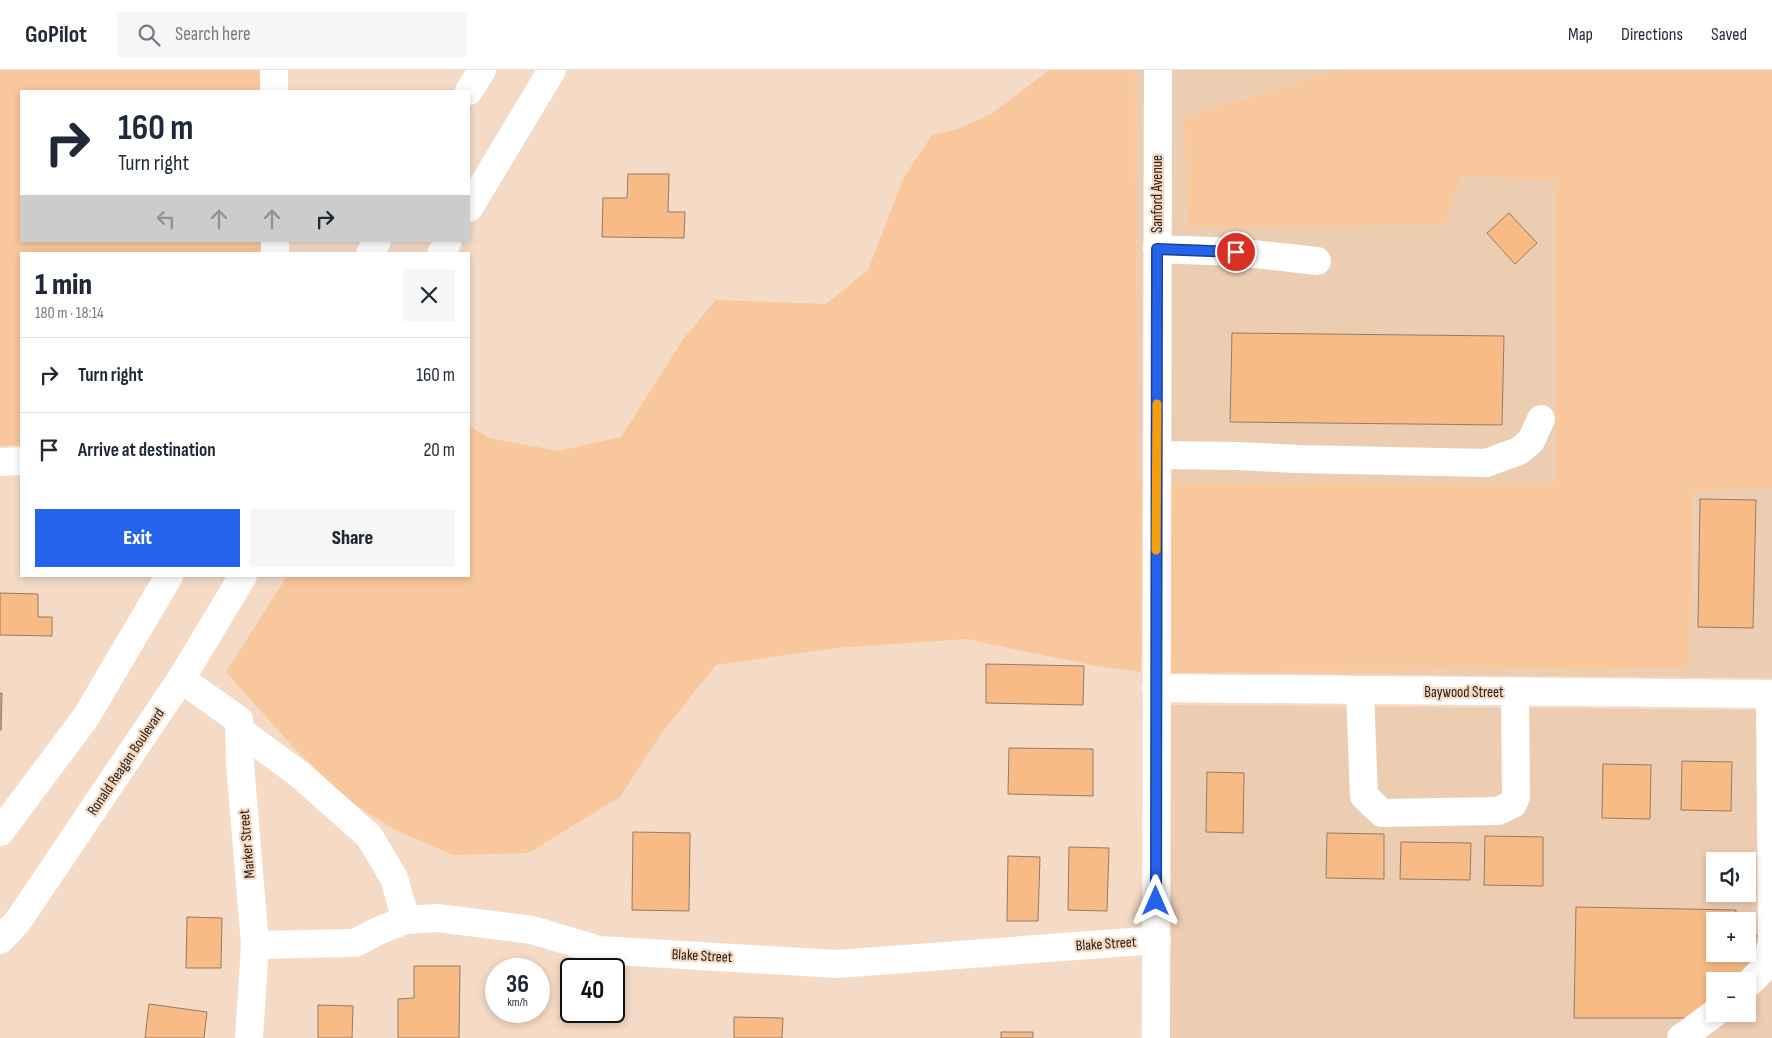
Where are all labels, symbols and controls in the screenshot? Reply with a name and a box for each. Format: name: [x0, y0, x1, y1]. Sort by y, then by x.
search box: [117, 12, 467, 57]
text: GoPilot: [25, 20, 87, 49]
icon: search: [135, 21, 163, 49]
text: Search here: [175, 23, 251, 46]
text: Map: [1568, 24, 1593, 45]
text: Directions: [1621, 24, 1683, 45]
text: Saved: [1711, 24, 1747, 45]
text: 160 m: [118, 107, 194, 150]
icon: right: [35, 110, 100, 175]
text: Turn right: [118, 150, 189, 177]
street label: Sanford Avenue: [1148, 155, 1167, 233]
icon: left: [152, 205, 180, 233]
icon: ahead: [205, 205, 233, 233]
icon: ahead: [258, 205, 286, 233]
icon: right: [311, 205, 339, 233]
pin: [1215, 231, 1257, 273]
icon: arrive: [1222, 238, 1250, 266]
text: 1 min: [35, 267, 92, 303]
button: close: [403, 269, 455, 321]
text: 180 m · 18:14: [35, 304, 104, 323]
icon: right: [35, 361, 63, 389]
text: Turn right: [78, 364, 143, 387]
text: 160 m: [416, 364, 455, 387]
icon: arrive: [35, 436, 63, 464]
text: Arrive at destination: [78, 439, 216, 462]
text: 20 m: [423, 439, 455, 462]
button: Exit: [35, 509, 240, 567]
button: Share: [250, 509, 455, 567]
street label: Baywood Street: [1424, 683, 1504, 702]
street label: Ronald Reagan Boulevard: [83, 705, 169, 819]
street label: Marker Street: [234, 808, 259, 879]
map controls: [1706, 852, 1756, 1022]
button: sound: [1706, 852, 1756, 902]
position arrow: [1129, 874, 1181, 926]
button: +: [1706, 912, 1756, 962]
street label: Blake Street: [1075, 932, 1137, 956]
street label: Blake Street: [671, 945, 733, 967]
speed limit sign: 40: [560, 958, 625, 1023]
text: 36: [506, 969, 529, 1000]
button: −: [1706, 972, 1756, 1022]
text: km/h: [507, 995, 528, 1010]

